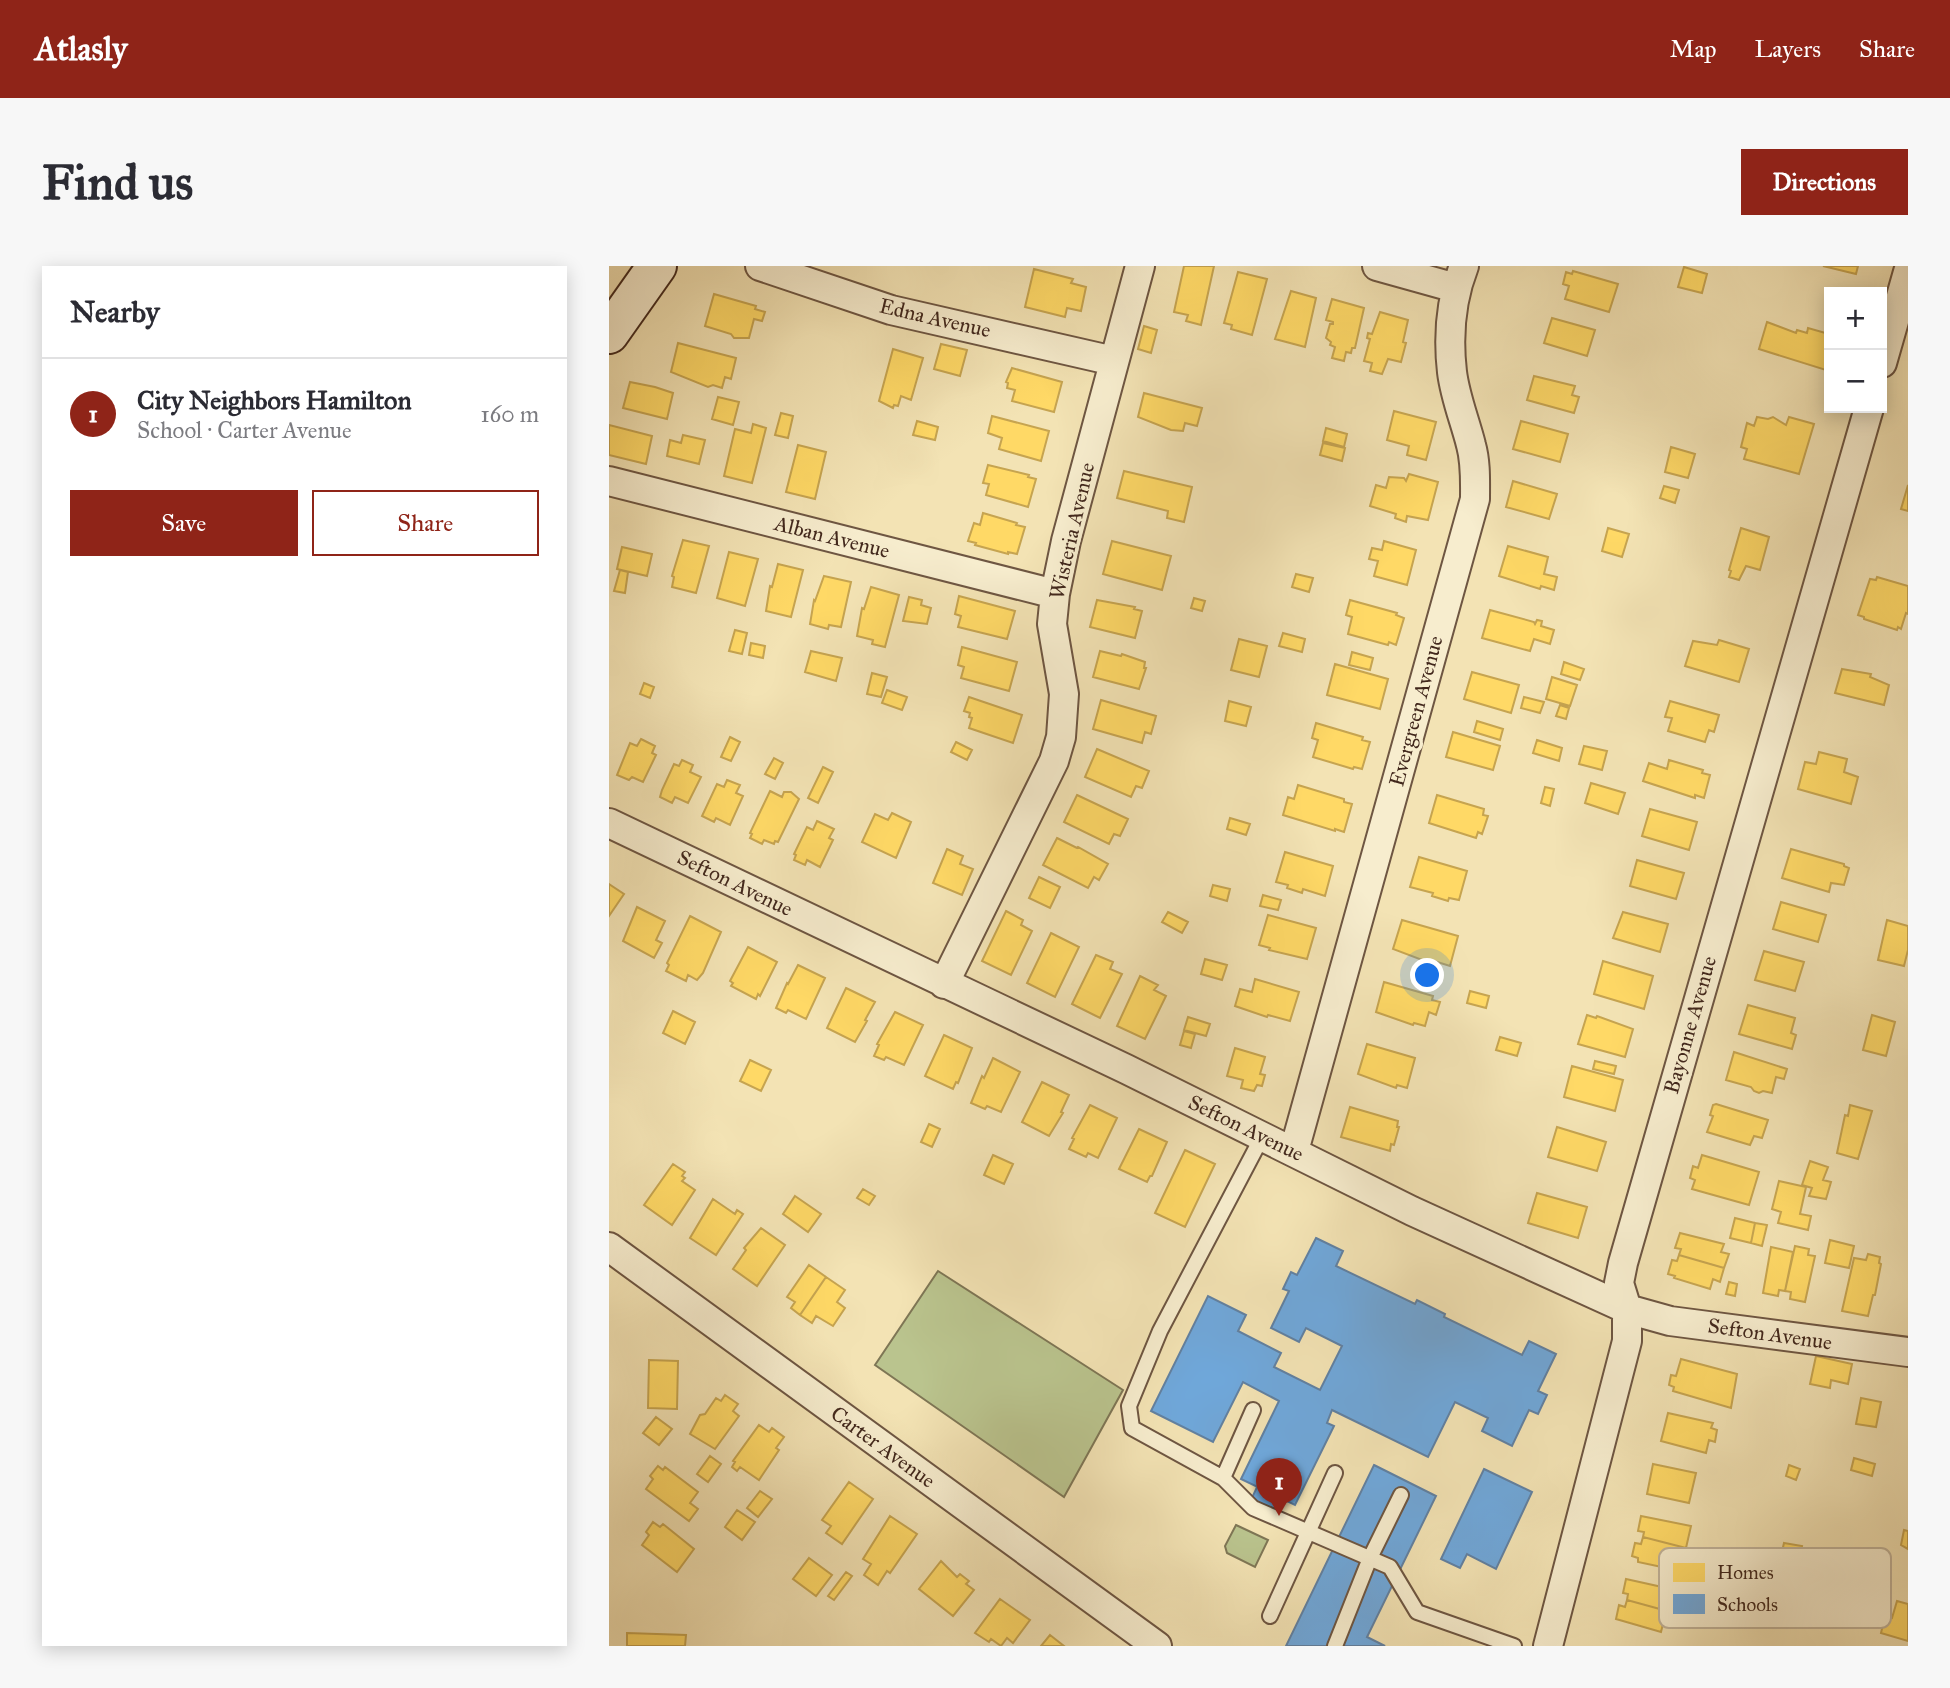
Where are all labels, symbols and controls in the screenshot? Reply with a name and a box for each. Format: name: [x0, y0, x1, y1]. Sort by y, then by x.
text: Atlasly: [35, 29, 127, 69]
text: Map: [1670, 34, 1717, 64]
text: Layers: [1755, 34, 1821, 64]
text: Share: [1859, 34, 1915, 64]
button: Directions: [1741, 149, 1908, 215]
text: Find us: [42, 153, 193, 212]
map controls: [1824, 287, 1887, 413]
button: +: [1824, 287, 1887, 350]
street label: Edna Avenue: [877, 293, 993, 343]
text: Nearby: [70, 294, 160, 330]
button: −: [1824, 350, 1887, 413]
text: City Neighbors Hamilton: [137, 384, 412, 416]
text: 1: [88, 400, 98, 428]
text: 160 m: [481, 400, 539, 428]
text: School · Carter Avenue: [137, 416, 352, 444]
street label: Wisteria Avenue: [1044, 460, 1100, 602]
button: Save: [70, 490, 298, 556]
button: Share: [312, 490, 539, 556]
street label: Alban Avenue: [771, 510, 893, 564]
street label: Evergreen Avenue: [1383, 633, 1449, 789]
street label: Sefton Avenue: [673, 844, 797, 922]
street label: Bayonne Avenue: [1658, 953, 1722, 1097]
your location: [1410, 958, 1444, 992]
street label: Sefton Avenue: [1184, 1089, 1308, 1167]
street label: Sefton Avenue: [1706, 1312, 1834, 1356]
street label: Carter Avenue: [826, 1400, 940, 1494]
pin: 1: [1256, 1458, 1302, 1516]
legend: [1659, 1548, 1891, 1628]
text: Homes: [1717, 1561, 1774, 1584]
text: Schools: [1717, 1593, 1778, 1616]

